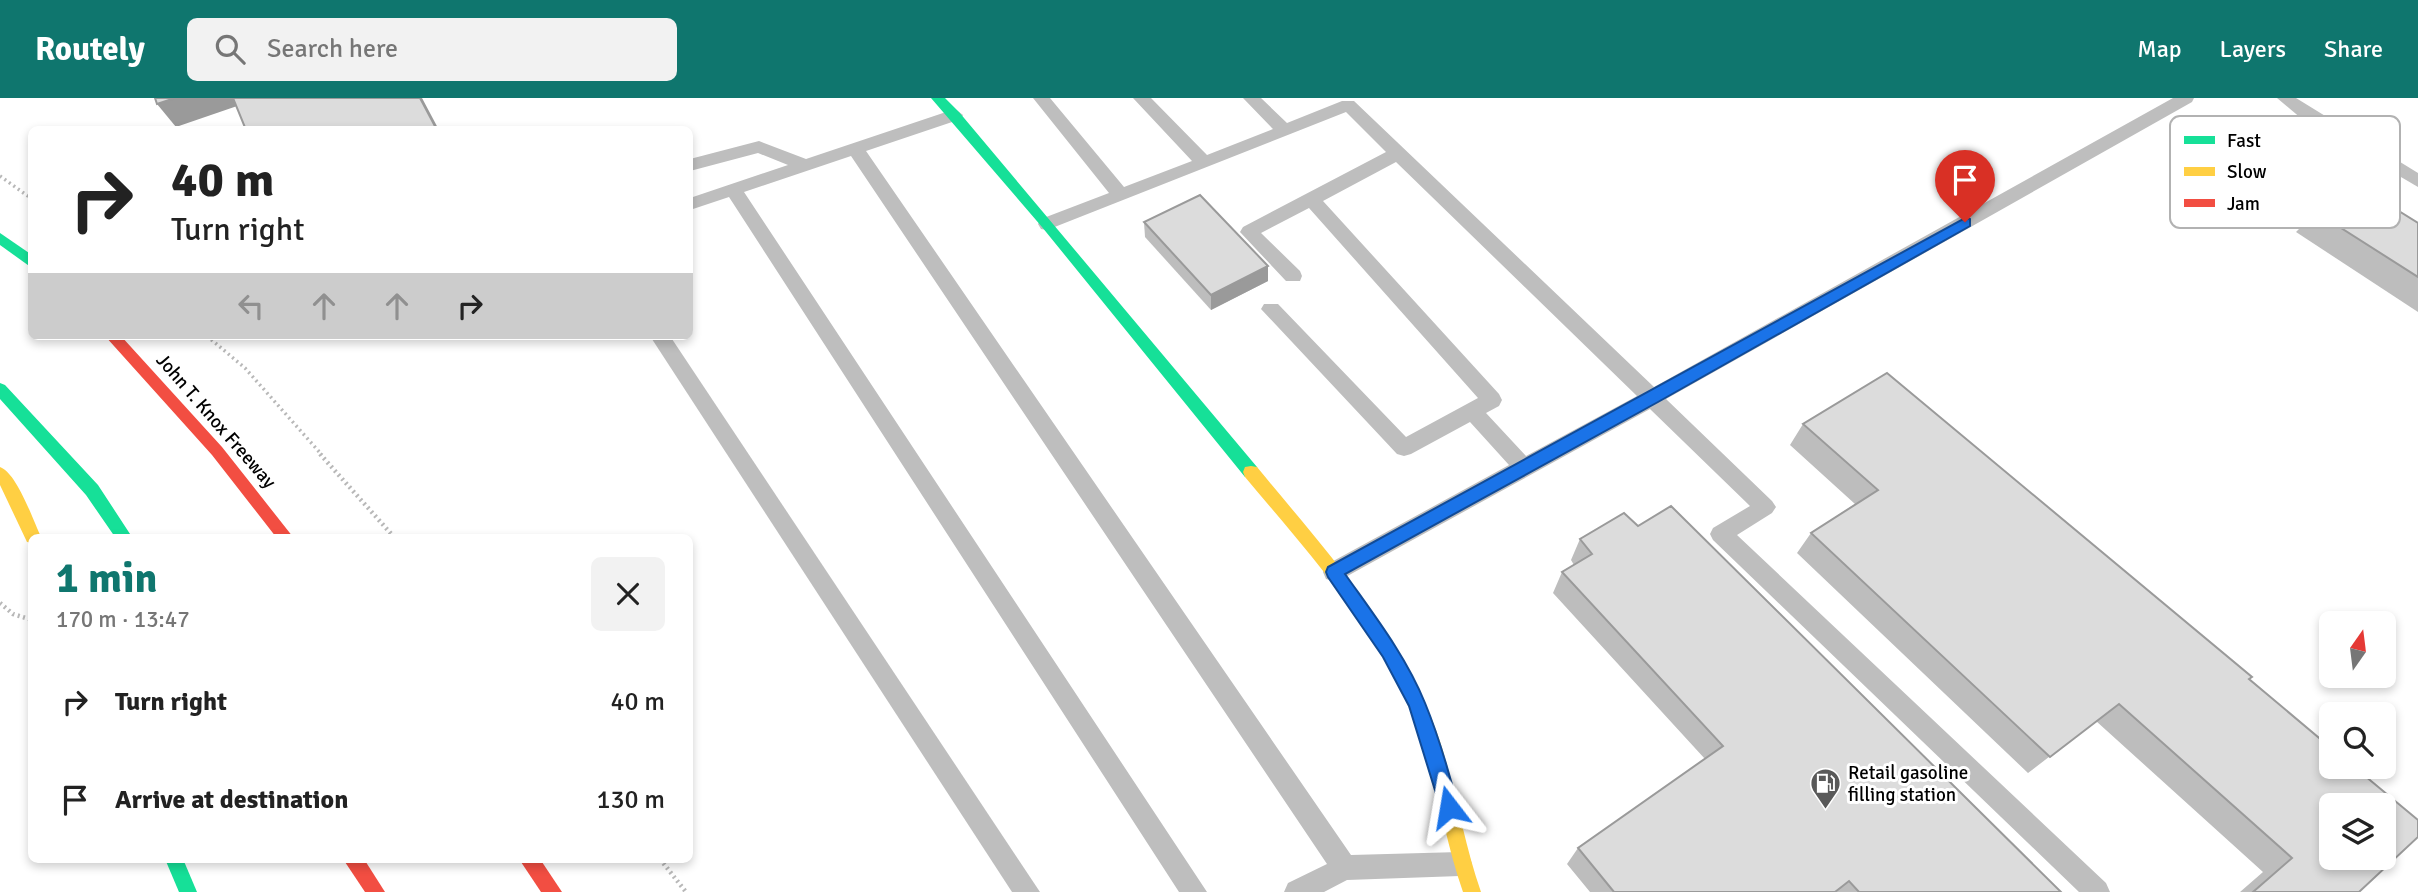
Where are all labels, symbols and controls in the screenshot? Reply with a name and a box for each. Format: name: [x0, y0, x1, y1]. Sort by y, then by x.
search box: [187, 18, 677, 81]
text: Routely: [35, 29, 145, 70]
icon: search: [211, 30, 249, 68]
text: Search here: [267, 33, 398, 65]
text: Map: [2137, 34, 2182, 64]
text: Layers: [2220, 34, 2286, 64]
text: Share: [2324, 34, 2383, 64]
legend: [2170, 116, 2400, 228]
text: Fast: [2227, 129, 2261, 153]
text: 40 m: [171, 150, 274, 210]
pin: [1935, 150, 1995, 222]
icon: right: [56, 154, 147, 245]
text: Slow: [2227, 160, 2267, 184]
icon: arrive: [1946, 161, 1984, 199]
text: Jam: [2227, 192, 2260, 216]
text: Turn right: [171, 210, 304, 249]
icon: left: [232, 287, 270, 325]
icon: ahead: [305, 287, 343, 325]
icon: ahead: [378, 287, 416, 325]
icon: right: [451, 287, 489, 325]
street label: John T. Knox Freeway: [151, 349, 281, 494]
text: 1 min: [56, 553, 157, 604]
button: close: [591, 557, 665, 631]
text: 170 m · 13:47: [56, 605, 190, 634]
north arrow: [2319, 611, 2396, 688]
map controls: [2319, 611, 2396, 870]
icon: right: [56, 683, 94, 721]
text: Turn right: [115, 686, 227, 718]
text: 40 m: [610, 686, 665, 718]
button: search: [2319, 702, 2396, 779]
place label: Retail gasoline filling station: [1848, 761, 1968, 807]
fuel station icon: Retail gasoline filling station: [1808, 767, 1842, 811]
position arrow: [1412, 770, 1486, 844]
icon: arrive: [56, 781, 94, 819]
text: Arrive at destination: [115, 784, 348, 816]
text: 130 m: [596, 784, 665, 816]
button: layers: [2319, 793, 2396, 870]

